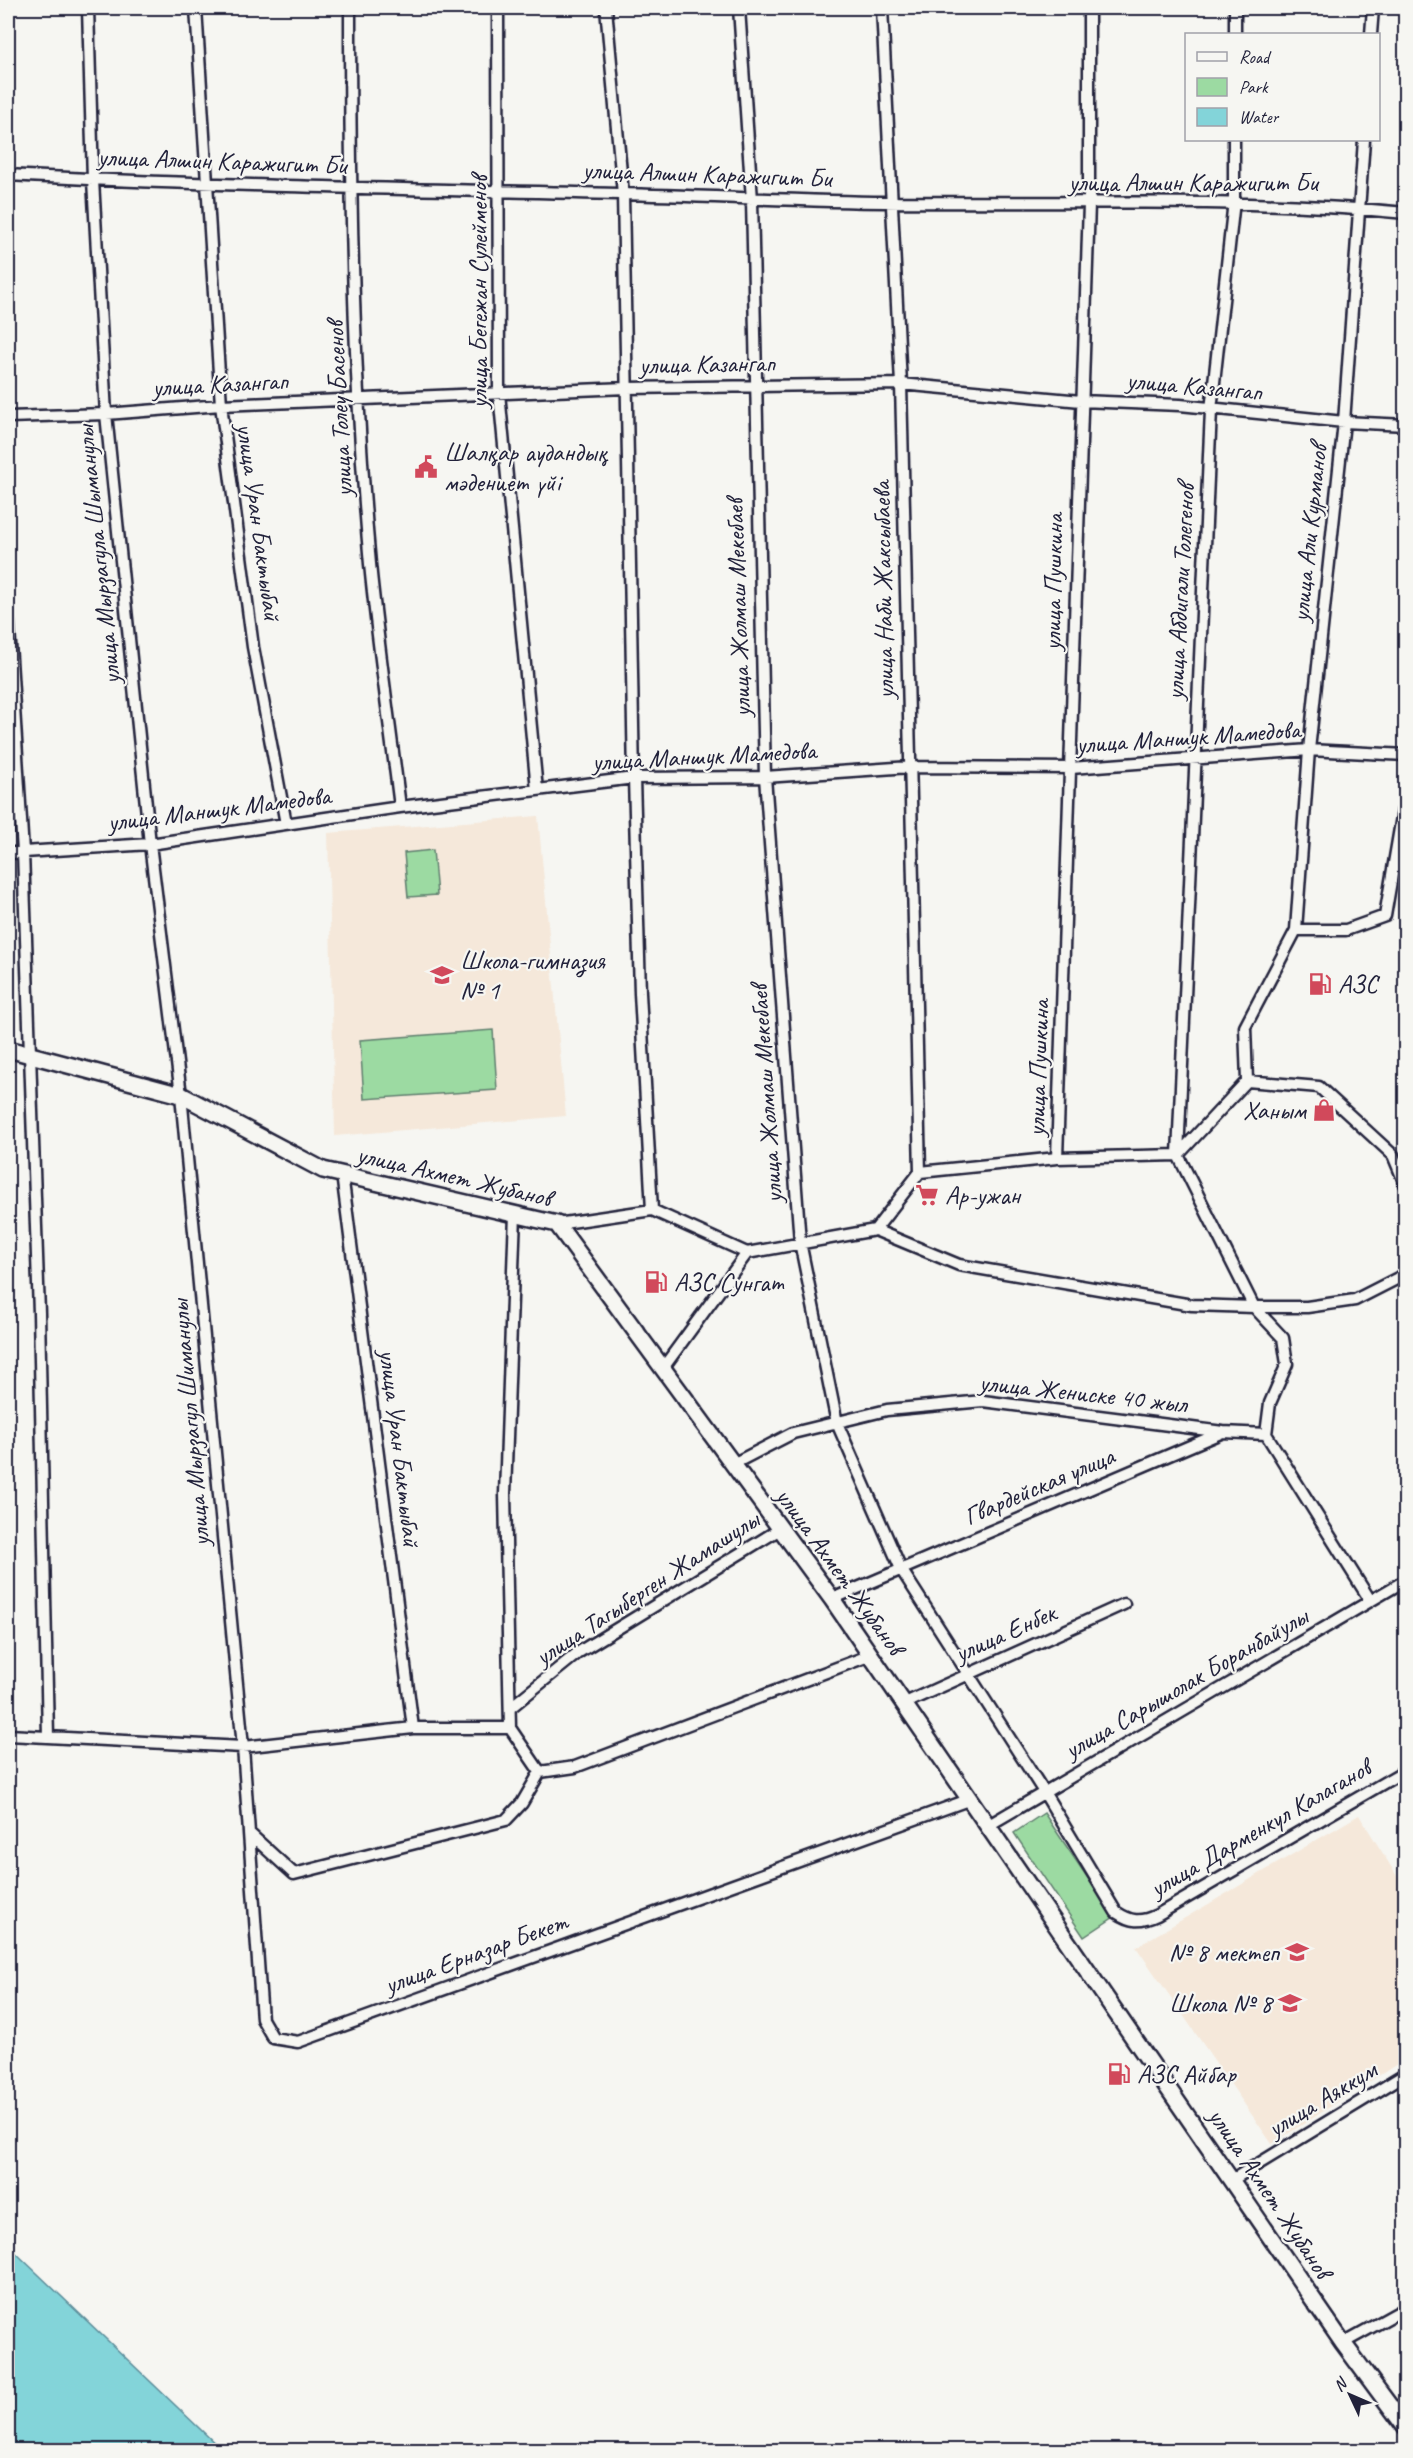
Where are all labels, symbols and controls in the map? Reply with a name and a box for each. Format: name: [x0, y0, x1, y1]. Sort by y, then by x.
legend: [1185, 33, 1380, 141]
text: Road: [1239, 46, 1272, 68]
text: Park: [1239, 76, 1269, 98]
text: Water: [1239, 106, 1280, 128]
street label: улица Алшин Каражигит Би: [95, 140, 350, 182]
street label: улица Алшин Каражигит Би: [580, 153, 835, 195]
street label: улица Алшин Каражигит Би: [1067, 166, 1320, 199]
street label: улица Бегежан Сулейменов: [462, 171, 495, 410]
street label: улица Толеу Басенов: [318, 315, 360, 500]
street label: улица Казангап: [637, 346, 776, 382]
street label: улица Казангап: [1123, 363, 1264, 408]
street label: улица Казангап: [149, 364, 290, 404]
street label: улица Уран Бактыбай: [229, 419, 289, 625]
street label: улица Мырзагула Шыманулы: [68, 422, 128, 688]
place label: Шалқар аудандық мәдениет үйі: [444, 436, 609, 499]
street label: улица Али Курманов: [1283, 437, 1335, 625]
public building icon: Шалқар аудандық мәдениет үйі: [413, 454, 439, 480]
street label: улица Абдигали Толегенов: [1158, 477, 1202, 703]
street label: улица Наби Жаксыбаева: [865, 478, 901, 701]
street label: улица Жолмаш Мекебаев: [718, 494, 758, 720]
street label: улица Пушкина: [1035, 511, 1071, 653]
street label: улица Маншук Мамедова: [1073, 713, 1303, 761]
street label: улица Маншук Мамедова: [589, 734, 819, 778]
street label: улица Маншук Мамедова: [104, 779, 335, 839]
place label: Школа-гимназия № 1: [460, 944, 606, 1007]
school or university icon: Школа-гимназия № 1: [429, 962, 455, 988]
place label: АЗС: [1338, 968, 1381, 1001]
fuel station icon: АЗС: [1307, 971, 1333, 997]
street label: улица Жолмаш Мекебаев: [742, 979, 790, 1206]
street label: улица Пушкина: [1019, 997, 1057, 1139]
place label: Ханым: [1243, 1094, 1307, 1127]
shop icon: Ханым: [1311, 1097, 1337, 1123]
street label: улица Ахмет Жубанов: [352, 1137, 559, 1215]
place label: Ар-ужан: [945, 1179, 1022, 1212]
supermarket icon: Ар-ужан: [914, 1182, 940, 1208]
place label: АЗС Сунгат: [674, 1266, 785, 1299]
fuel station icon: АЗС Сунгат: [643, 1269, 669, 1295]
street label: улица Мырзагул Шиманулы: [163, 1296, 217, 1550]
street label: улица Уран Бактыбай: [371, 1345, 429, 1551]
street label: улица Жениске 40 жыл: [976, 1365, 1190, 1420]
street label: Гвардейская улица: [959, 1439, 1121, 1533]
street label: улица Ахмет Жубанов: [767, 1479, 914, 1665]
street label: улица Тагыберген Жамашулы: [527, 1502, 767, 1674]
street label: улица Енбек: [947, 1595, 1063, 1671]
street label: улица Сарышолак Боранбайулы: [1057, 1599, 1316, 1767]
street label: улица Дарменкул Калаганов: [1142, 1749, 1380, 1906]
street label: улица Ерназар Бекет: [378, 1904, 574, 2002]
place label: № 8 мектеп: [1169, 1936, 1281, 1969]
school or university icon: № 8 мектеп: [1284, 1939, 1310, 1965]
place label: Школа № 8: [1169, 1987, 1274, 2020]
school or university icon: Школа № 8: [1277, 1990, 1303, 2016]
street label: улица Аяккум: [1260, 2053, 1384, 2146]
place label: АЗС Айбар: [1137, 2058, 1238, 2091]
fuel station icon: АЗС Айбар: [1106, 2061, 1132, 2087]
street label: улица Ахмет Жубанов: [1200, 2100, 1342, 2288]
north arrow: [1320, 2365, 1380, 2425]
text: N: [1329, 2373, 1353, 2396]

